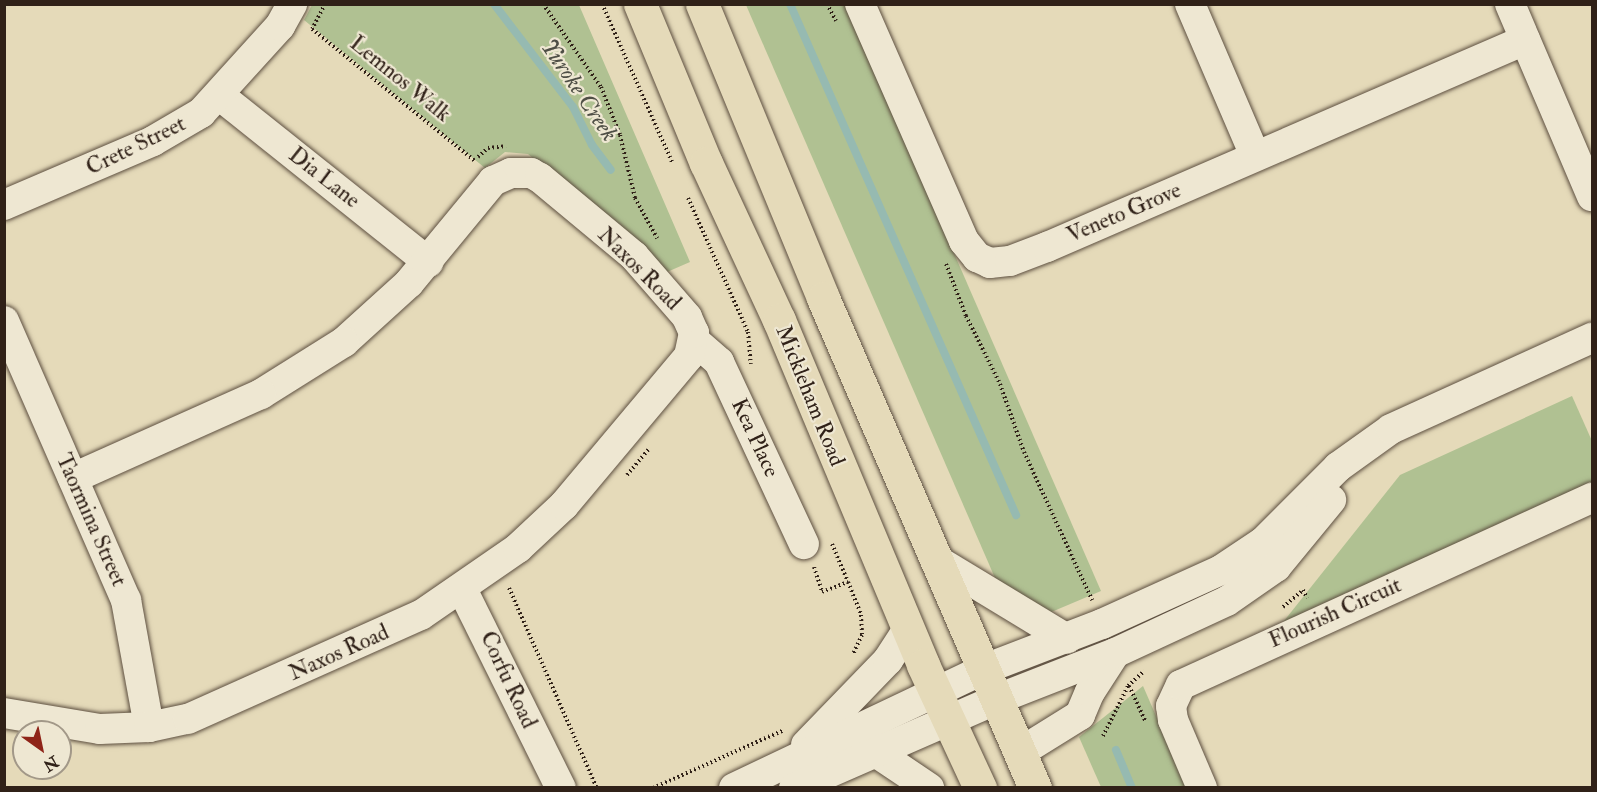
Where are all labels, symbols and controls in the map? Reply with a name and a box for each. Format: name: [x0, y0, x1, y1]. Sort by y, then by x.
street label: Lemnos Walk: [344, 30, 456, 128]
water label: Yuroke Creek: [534, 33, 624, 147]
street label: Crete Street: [82, 111, 190, 181]
street label: Dia Lane: [283, 142, 365, 214]
street label: Veneto Grove: [1063, 177, 1185, 249]
street label: Naxos Road: [592, 222, 686, 316]
street label: Mickleham Road: [770, 322, 850, 470]
street label: Kea Place: [725, 395, 785, 481]
street label: Taormina Street: [50, 449, 132, 591]
street label: Flourish Circuit: [1265, 572, 1405, 654]
street label: Naxos Road: [285, 619, 393, 687]
street label: Corfu Road: [474, 627, 542, 733]
north arrow: [12, 720, 72, 780]
text: N: [39, 751, 62, 776]

